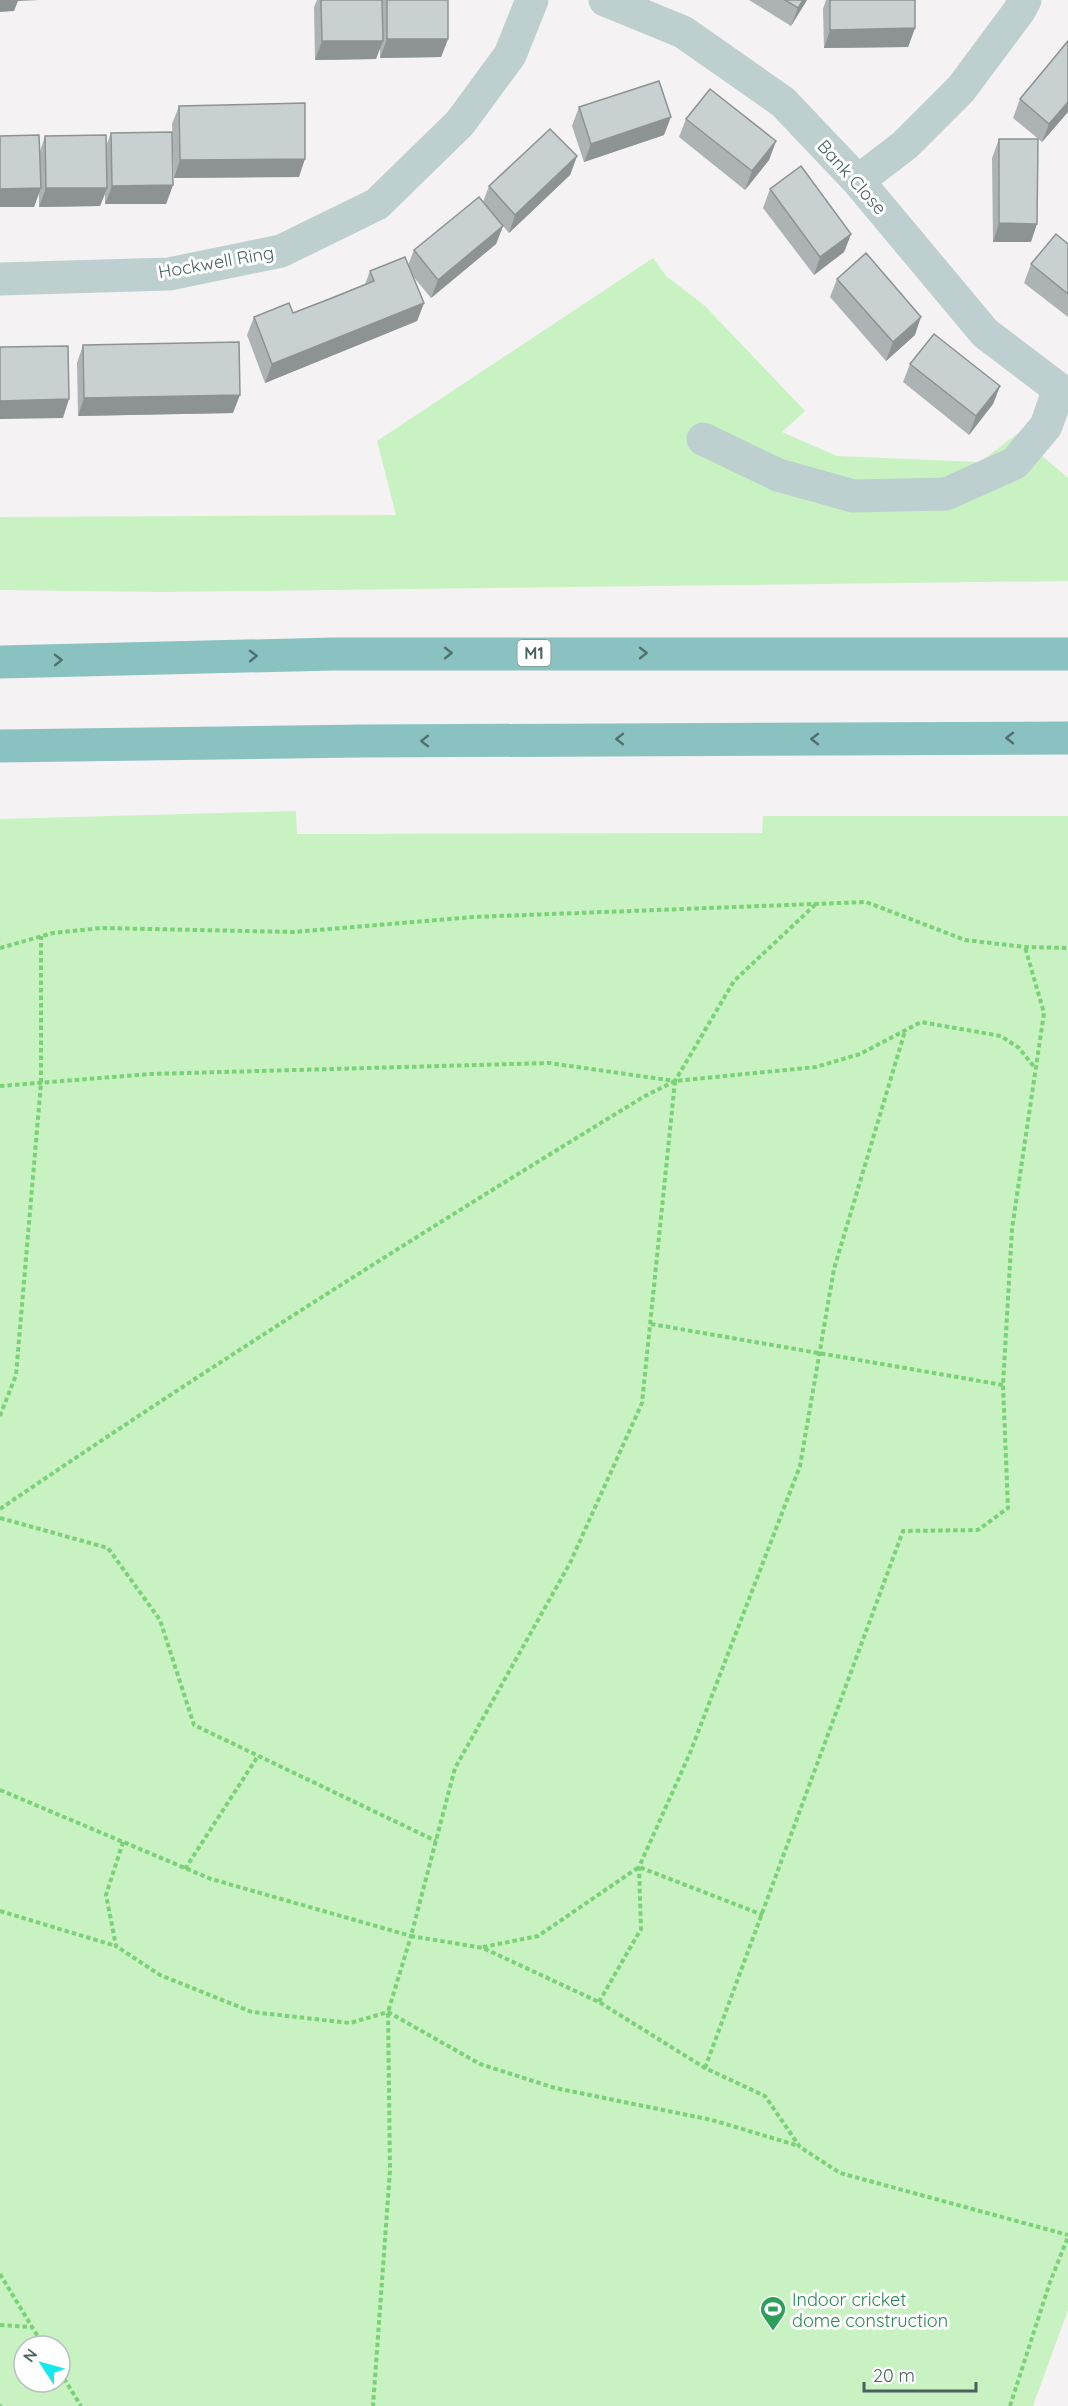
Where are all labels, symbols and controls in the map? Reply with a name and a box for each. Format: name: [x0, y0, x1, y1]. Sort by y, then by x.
street label: Bank Close: [812, 135, 892, 219]
street label: Hockwell Ring: [156, 240, 276, 284]
road number: M1: [518, 640, 550, 666]
one-way arrow: [444, 647, 453, 659]
one-way arrow: [639, 647, 648, 659]
one-way arrow: [249, 649, 258, 662]
one-way arrow: [54, 654, 63, 667]
one-way arrow: [1005, 732, 1014, 744]
one-way arrow: [615, 733, 624, 746]
one-way arrow: [810, 733, 819, 745]
one-way arrow: [420, 734, 429, 747]
place label: Indoor cricket dome construction: [792, 2288, 948, 2332]
sports icon: Indoor cricket dome construction: [758, 2294, 788, 2332]
north arrow: [12, 2334, 72, 2394]
text: N: [18, 2345, 41, 2366]
scale bar: [864, 2355, 976, 2393]
text: 20 m: [873, 2364, 915, 2387]

